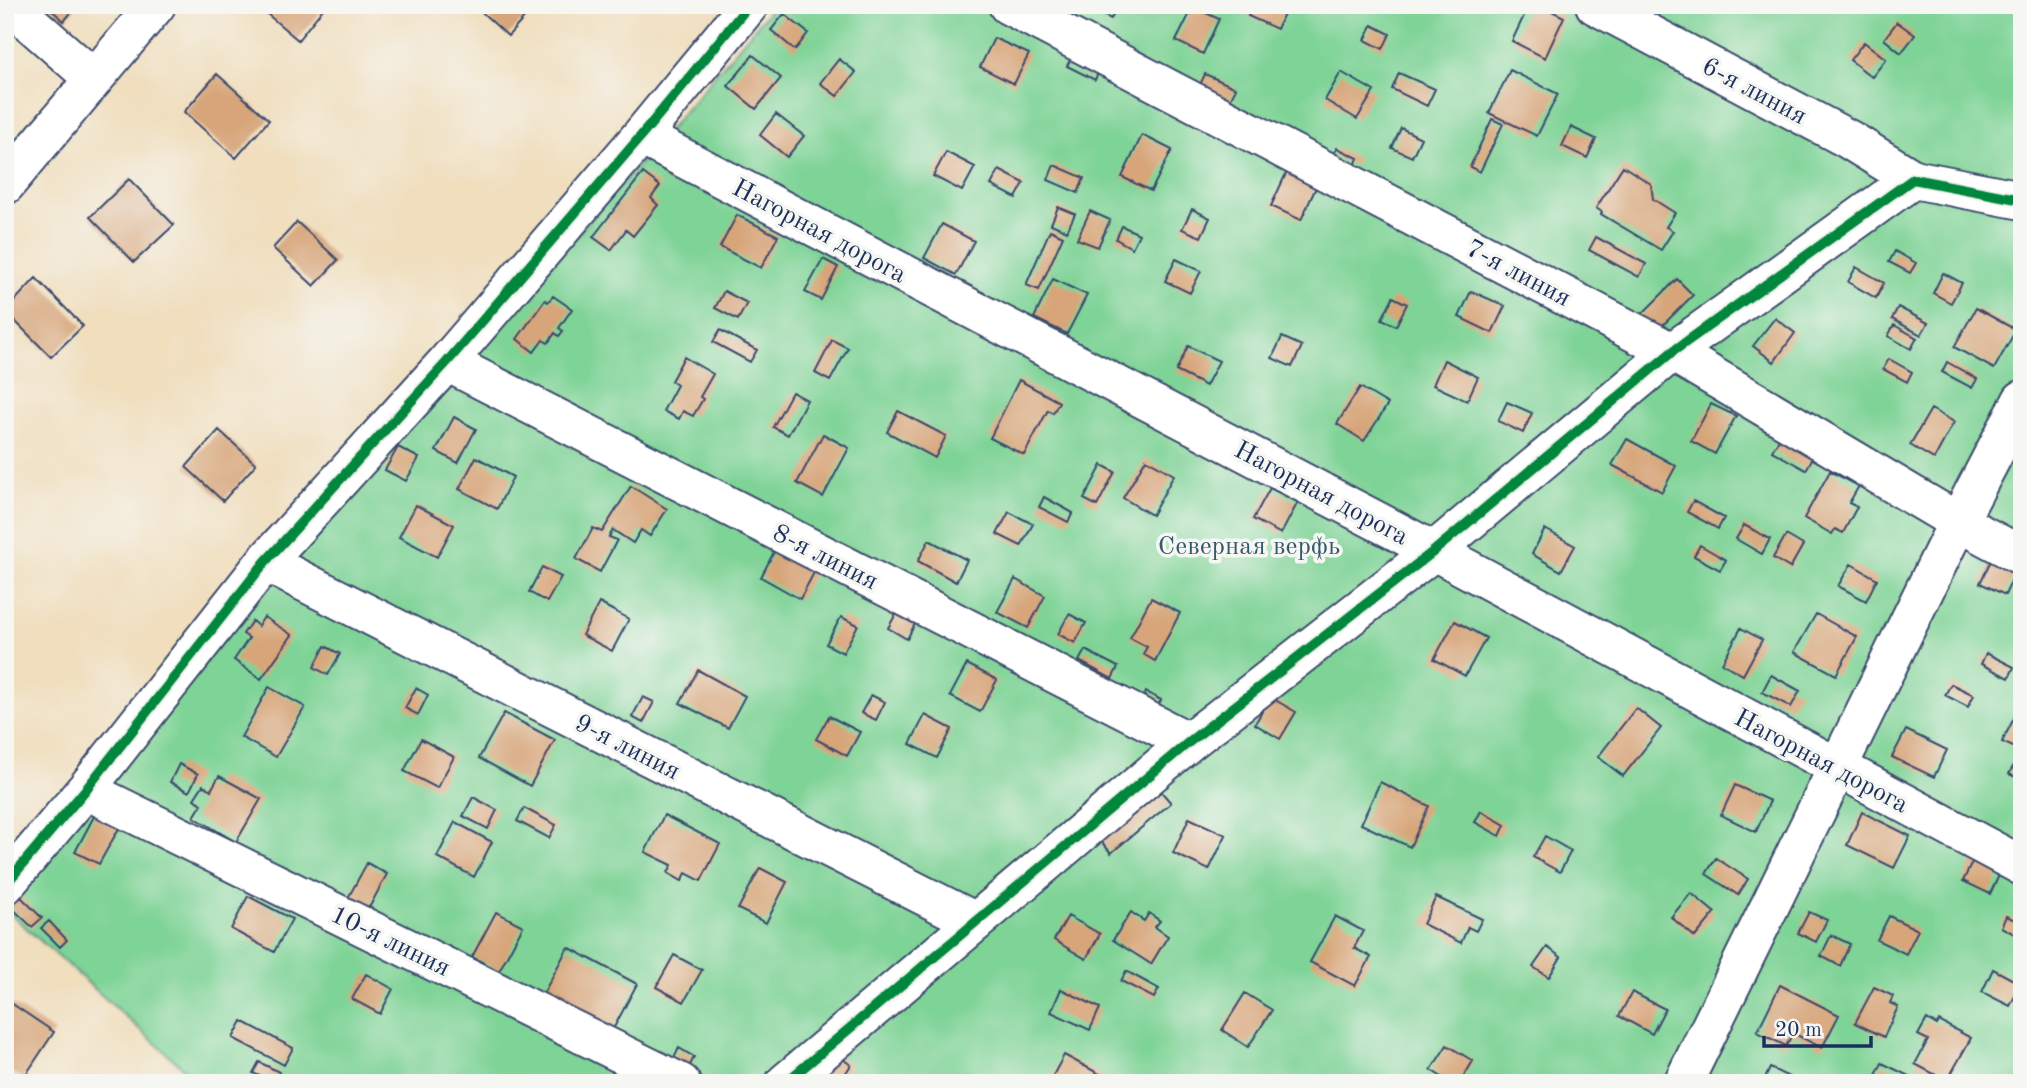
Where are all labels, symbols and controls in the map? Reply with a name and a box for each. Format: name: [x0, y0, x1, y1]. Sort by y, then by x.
street label: 6-я линия: [1697, 53, 1811, 130]
street label: Нагорная дорога: [728, 175, 910, 289]
street label: 7-я линия: [1461, 235, 1575, 312]
street label: Нагорная дорога: [1230, 437, 1412, 551]
street label: 8-я линия: [768, 520, 882, 595]
park label: Северная верфь: [1158, 534, 1340, 560]
street label: Нагорная дорога: [1730, 705, 1912, 819]
street label: 9-я линия: [570, 710, 684, 785]
street label: 10-я линия: [326, 902, 454, 982]
scale bar: [1764, 1004, 1871, 1048]
text: 20 m: [1775, 1020, 1822, 1041]

